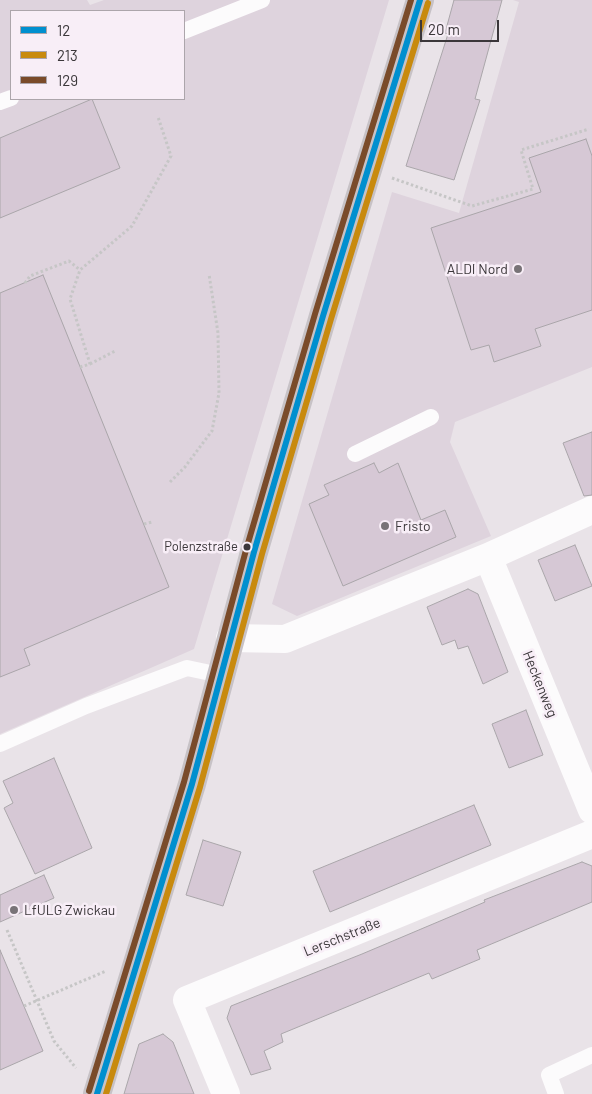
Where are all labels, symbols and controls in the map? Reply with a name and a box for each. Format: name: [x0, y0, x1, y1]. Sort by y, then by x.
legend: [10, 10, 185, 100]
scale bar: [422, 10, 501, 42]
text: 20 m: [428, 20, 460, 38]
text: 12: [57, 21, 70, 39]
text: 213: [57, 46, 78, 64]
text: 129: [57, 71, 78, 89]
place label: ALDI Nord: [447, 261, 508, 277]
marker: ALDI Nord: [512, 263, 524, 275]
place label: Fristo: [395, 518, 431, 534]
marker: Fristo: [379, 520, 391, 532]
place label: Polenzstraße: [164, 539, 238, 555]
marker: Polenzstraße: [242, 542, 252, 552]
street label: Heckenweg: [519, 648, 561, 720]
place label: LfULG Zwickau: [24, 902, 115, 918]
marker: LfULG Zwickau: [8, 904, 20, 916]
street label: Lerschstraße: [301, 914, 383, 960]

